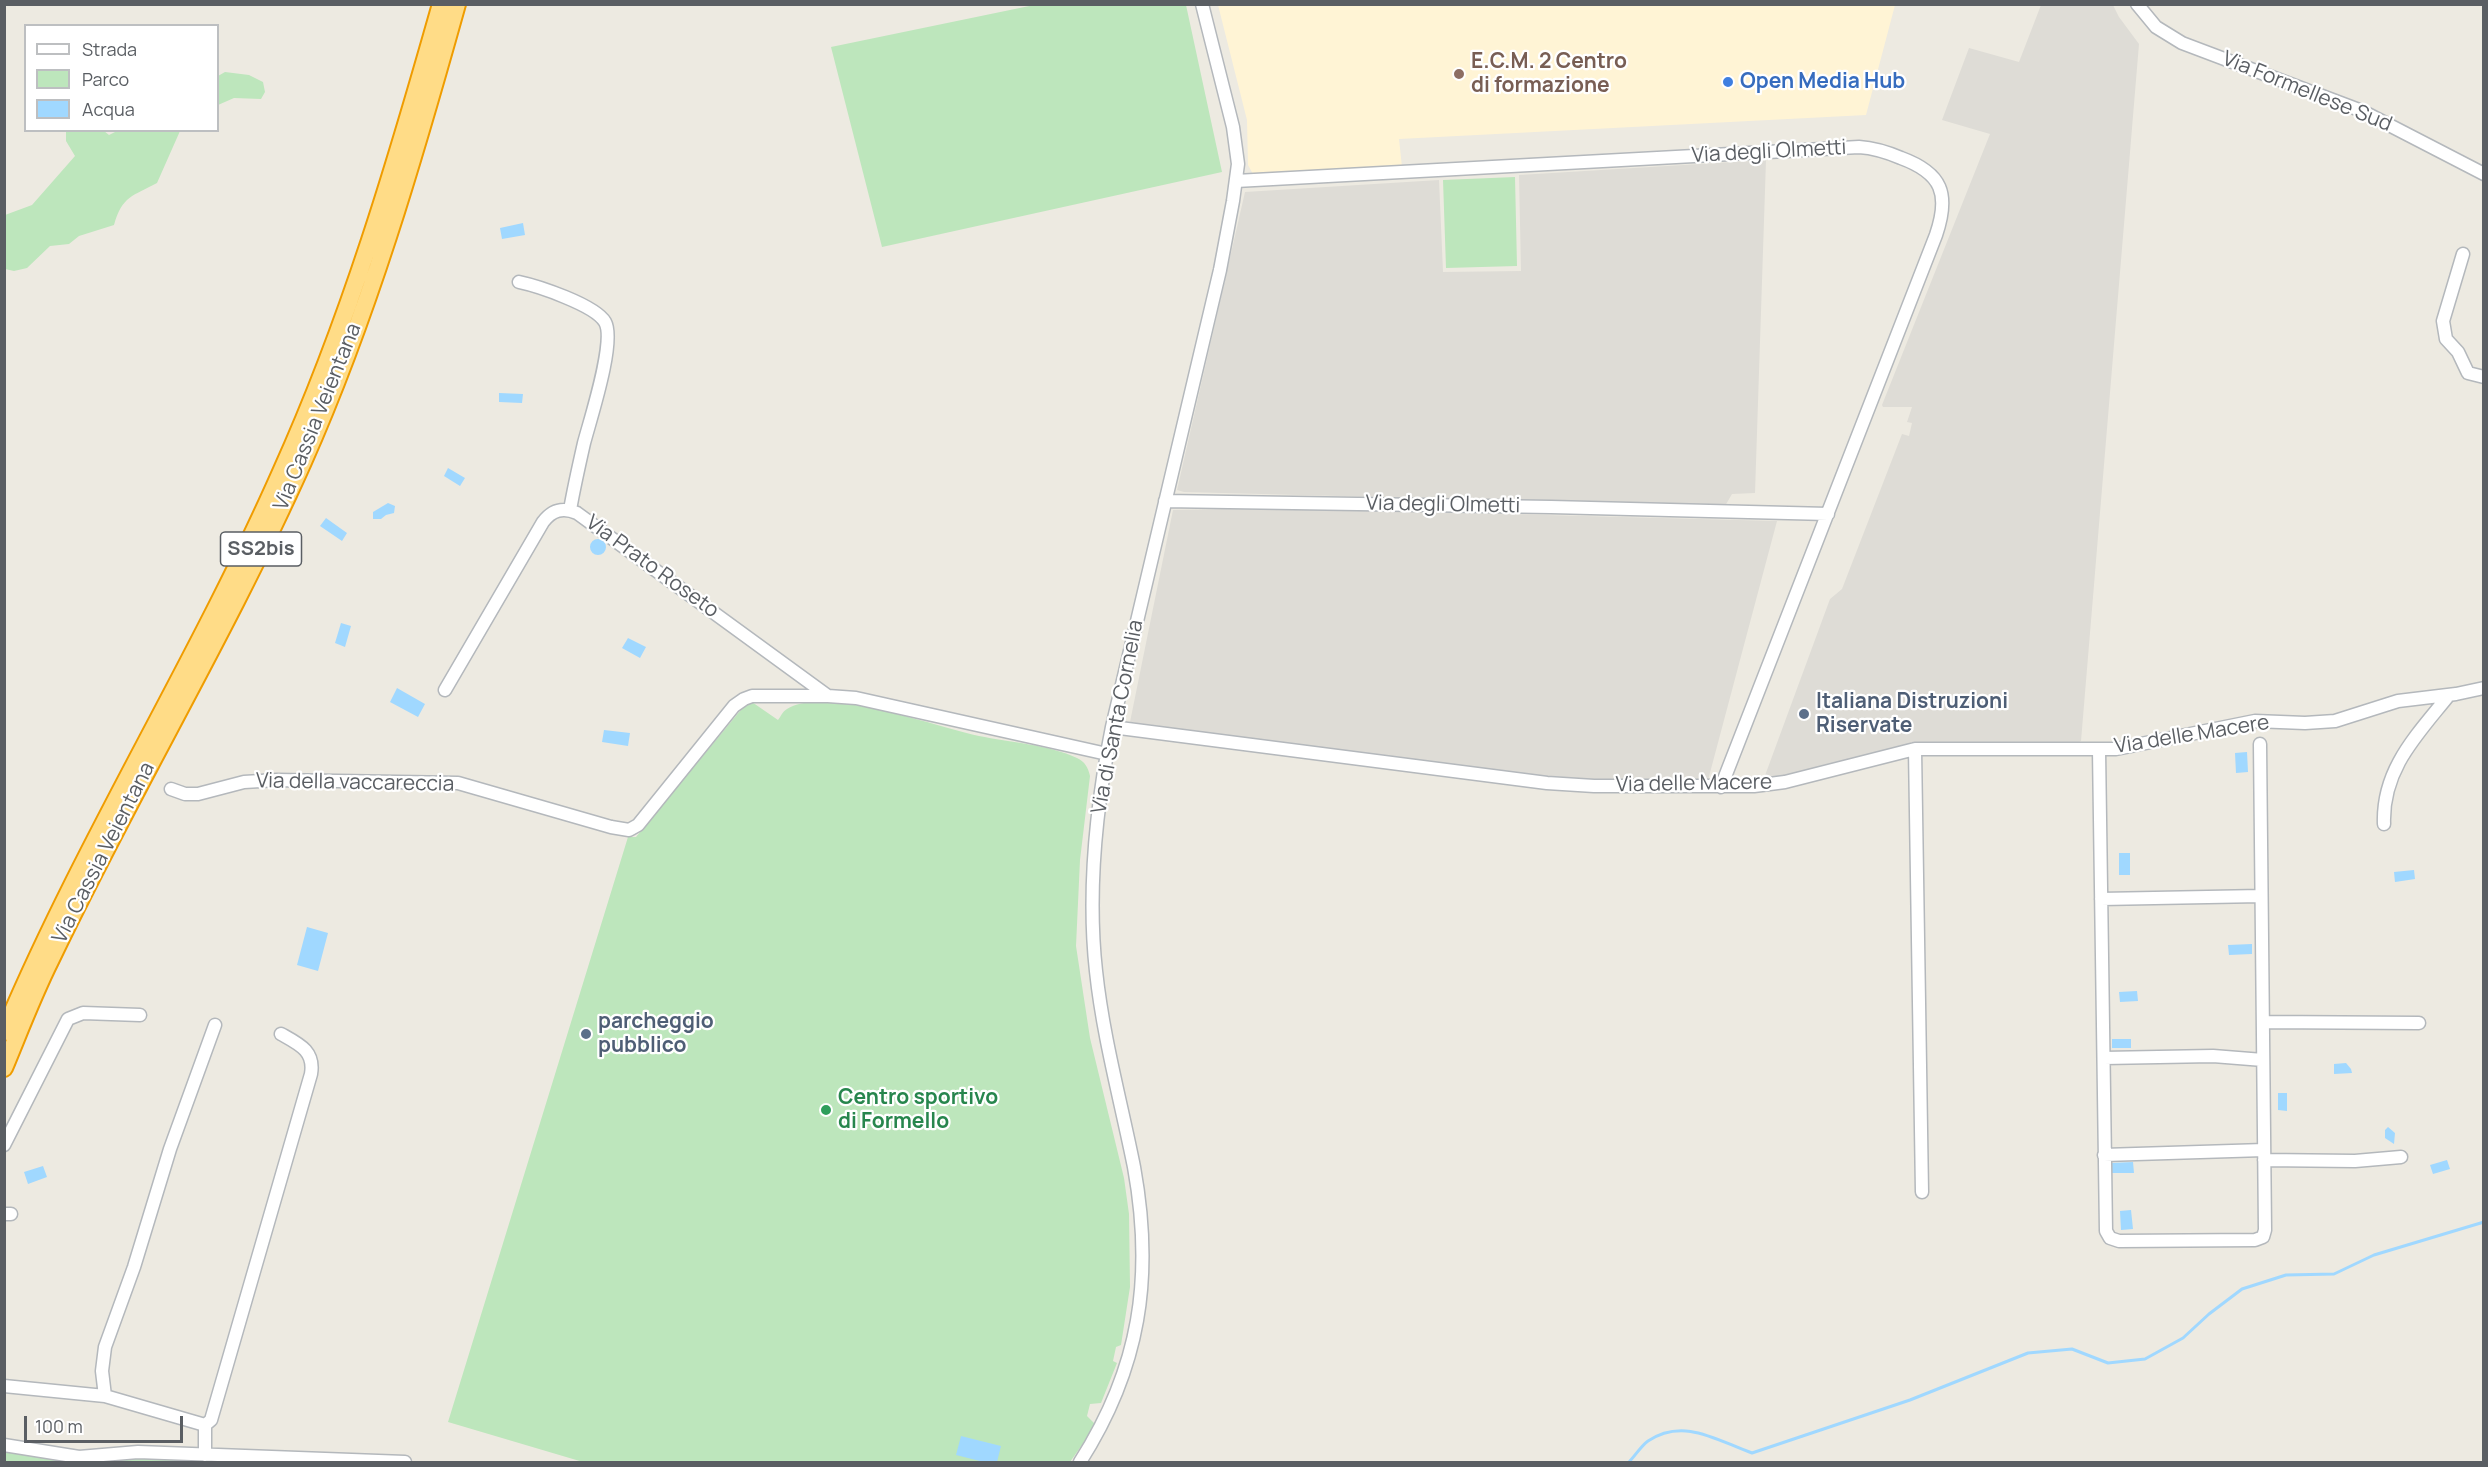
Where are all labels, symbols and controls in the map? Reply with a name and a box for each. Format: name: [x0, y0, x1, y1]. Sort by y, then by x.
legend: [24, 24, 219, 132]
text: Strada: [82, 37, 137, 61]
street label: Via Formellese Sud: [2218, 46, 2396, 138]
place label: E.C.M. 2 Centro di formazione: [1471, 49, 1627, 99]
text: Parco: [82, 67, 129, 91]
marker: E.C.M. 2 Centro di formazione: [1452, 67, 1466, 81]
place label: Open Media Hub: [1740, 69, 1905, 95]
marker: Open Media Hub: [1721, 75, 1735, 89]
text: Acqua: [82, 97, 135, 121]
street label: Via degli Olmetti: [1691, 135, 1847, 169]
street label: Via Cassia Veientana: [269, 320, 367, 514]
street label: Via degli Olmetti: [1365, 491, 1521, 519]
street label: Via Prato Roseto: [581, 510, 723, 624]
road number: SS2bis: [220, 532, 302, 566]
street label: Via di Santa Cornelia: [1087, 618, 1149, 816]
place label: Italiana Distruzioni Riservate: [1816, 689, 2008, 739]
marker: Italiana Distruzioni Riservate: [1797, 707, 1811, 721]
street label: Via delle Macere: [2113, 710, 2271, 760]
street label: Via Cassia Veientana: [47, 758, 161, 948]
street label: Via della vaccareccia: [256, 769, 454, 797]
street label: Via delle Macere: [1616, 770, 1772, 798]
place label: parcheggio pubblico: [598, 1009, 714, 1059]
marker: parcheggio pubblico: [579, 1027, 593, 1041]
place label: Centro sportivo di Formello: [838, 1085, 998, 1135]
marker: Centro sportivo di Formello: [819, 1103, 833, 1117]
scale bar: [27, 1404, 186, 1442]
text: 100 m: [35, 1414, 83, 1438]

